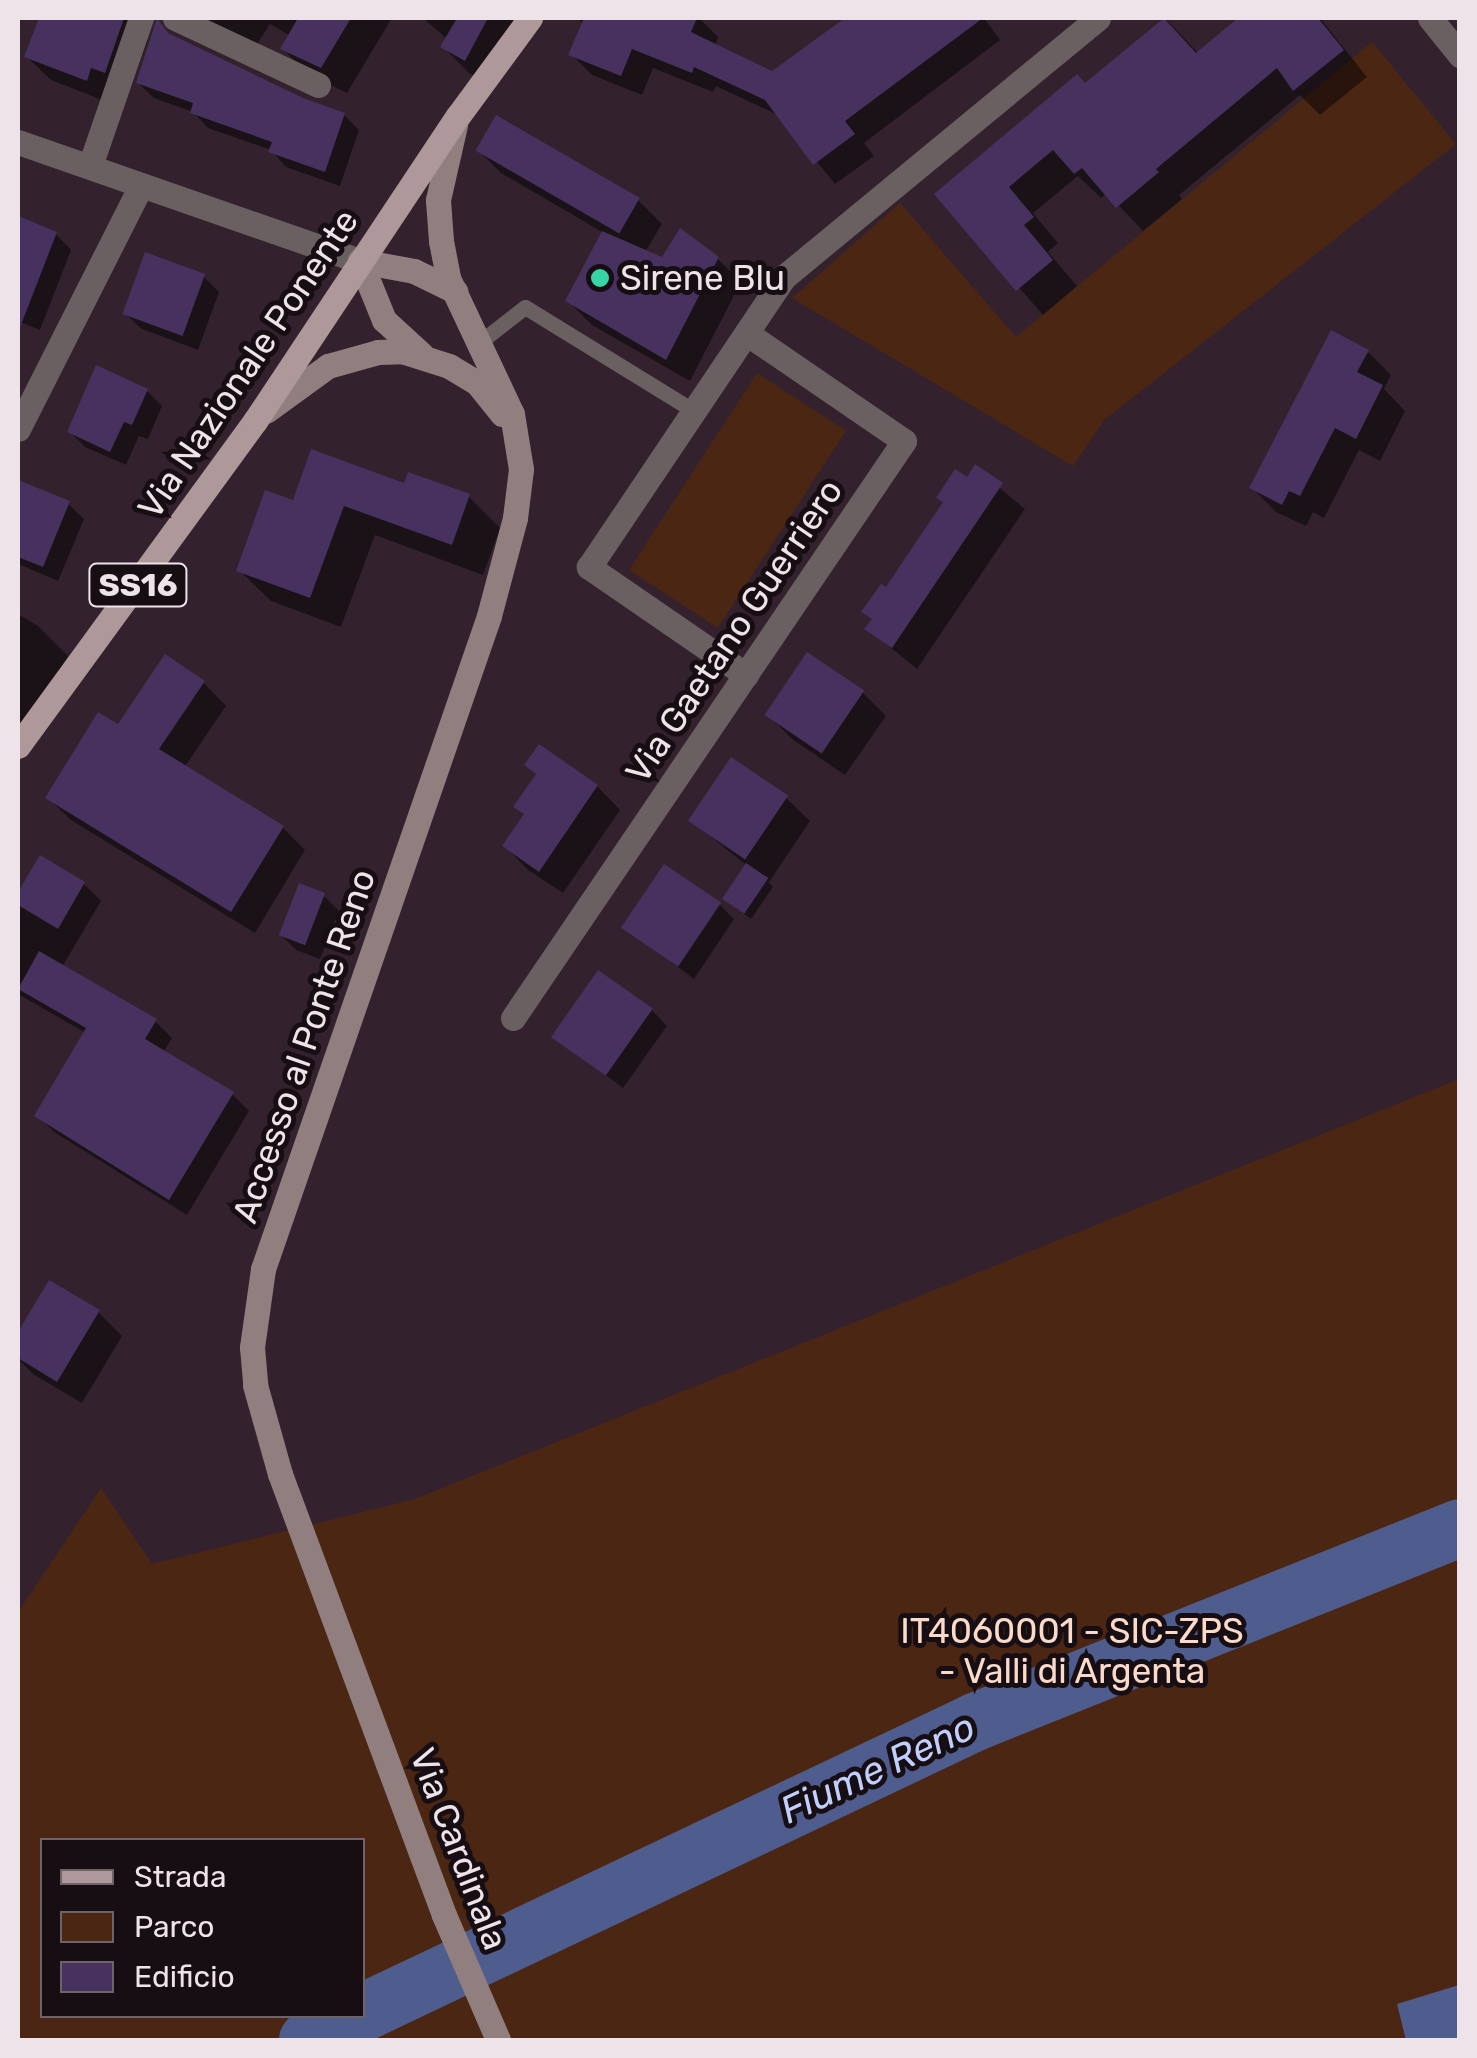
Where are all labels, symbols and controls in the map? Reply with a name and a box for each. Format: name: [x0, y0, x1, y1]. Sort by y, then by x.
street label: Via Nazionale Ponente: [129, 201, 367, 527]
place label: Sirene Blu: [620, 257, 785, 299]
marker: Sirene Blu: [589, 267, 611, 289]
street label: Via Gaetano Guerriero: [617, 471, 851, 791]
road number: SS16: [88, 558, 188, 612]
street label: Accesso al Ponte Reno: [224, 864, 384, 1228]
park label: IT4060001 - SIC-ZPS - Valli di Argenta: [900, 1610, 1244, 1692]
water label: Fiume Reno: [773, 1704, 983, 1834]
street label: Via Cardinala: [401, 1742, 517, 1956]
legend: [40, 1838, 365, 2018]
text: Strada: [134, 1859, 227, 1895]
text: Parco: [134, 1909, 214, 1945]
text: Edificio: [134, 1959, 235, 1995]

